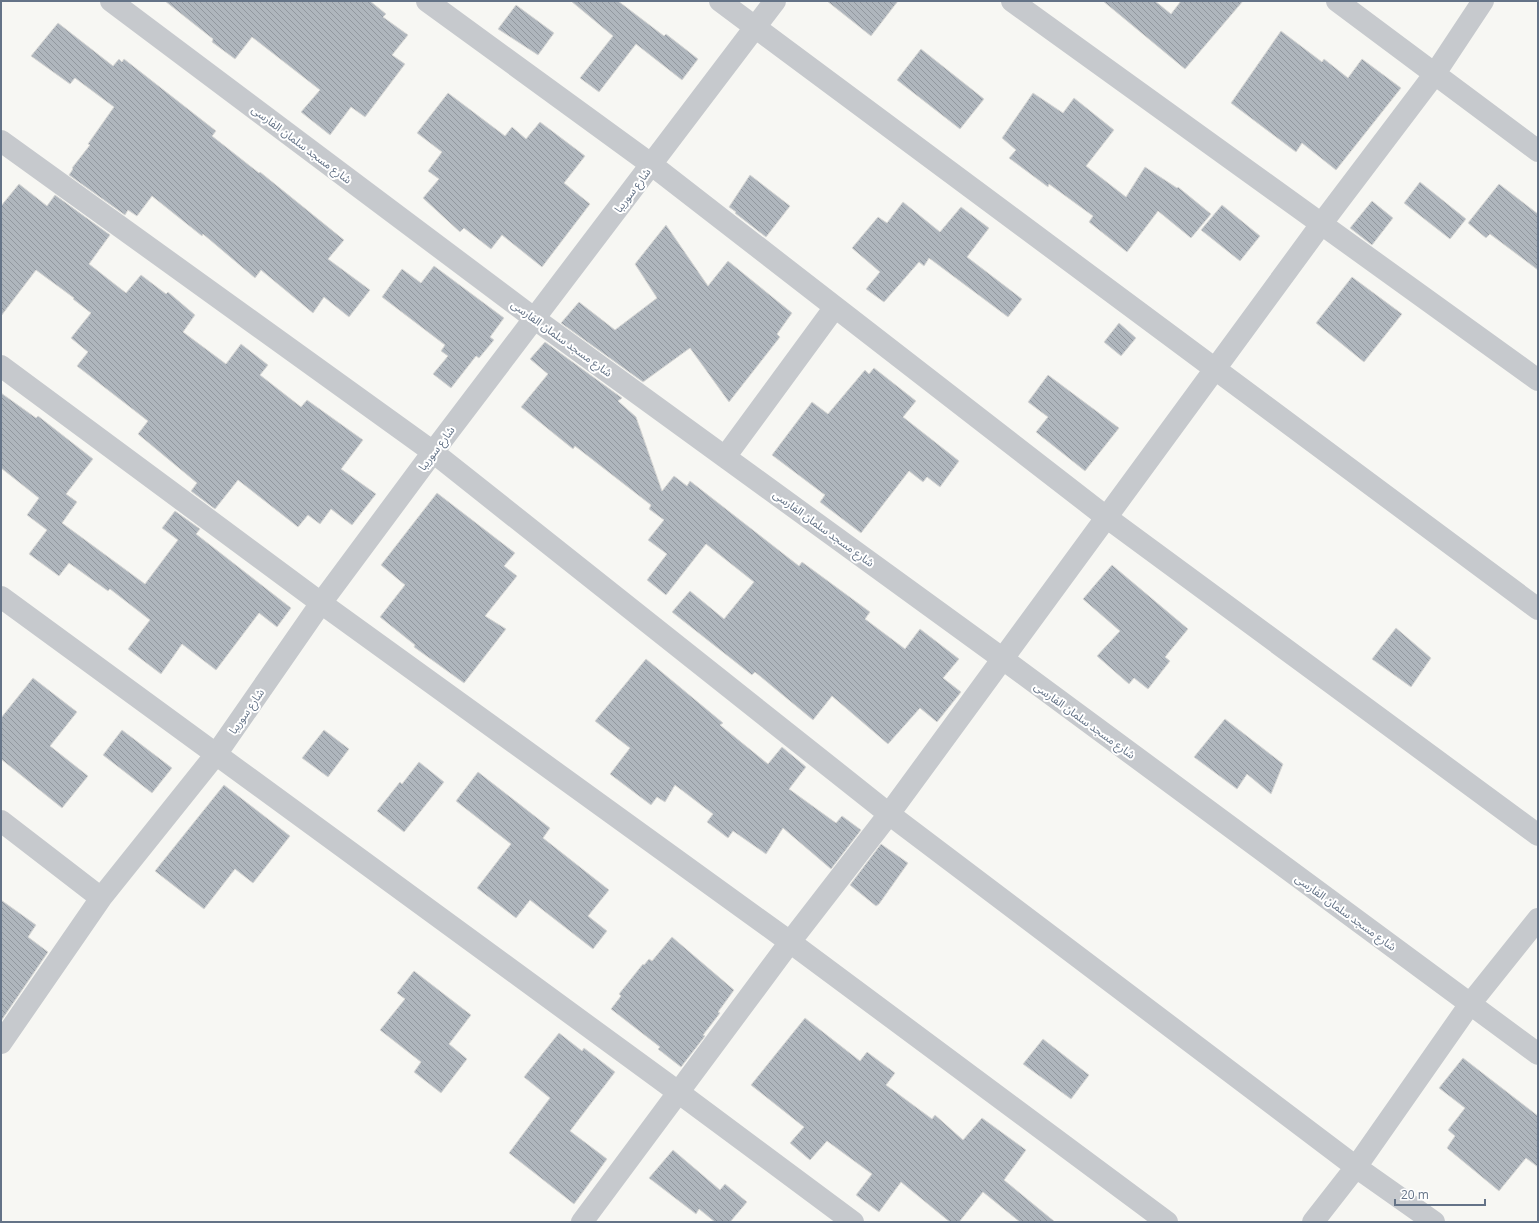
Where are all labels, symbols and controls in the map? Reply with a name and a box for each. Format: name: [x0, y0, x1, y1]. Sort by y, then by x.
street label: شارع مسجد سلمان الفارسى: [248, 101, 355, 188]
street label: شارع سوريبا: [610, 164, 655, 216]
street label: شارع مسجد سلمان الفارسى: [508, 296, 616, 381]
street label: شارع سوريبا: [414, 422, 459, 474]
street label: شارع مسجد سلمان الفارسى: [770, 486, 878, 571]
street label: شارع مسجد سلمان الفارسى: [1031, 678, 1139, 763]
street label: شارع سوريبا: [225, 685, 268, 737]
street label: شارع مسجد سلمان الفارسى: [1292, 870, 1400, 955]
scale bar: [1395, 1181, 1485, 1207]
text: 20 m: [1401, 1186, 1429, 1203]

